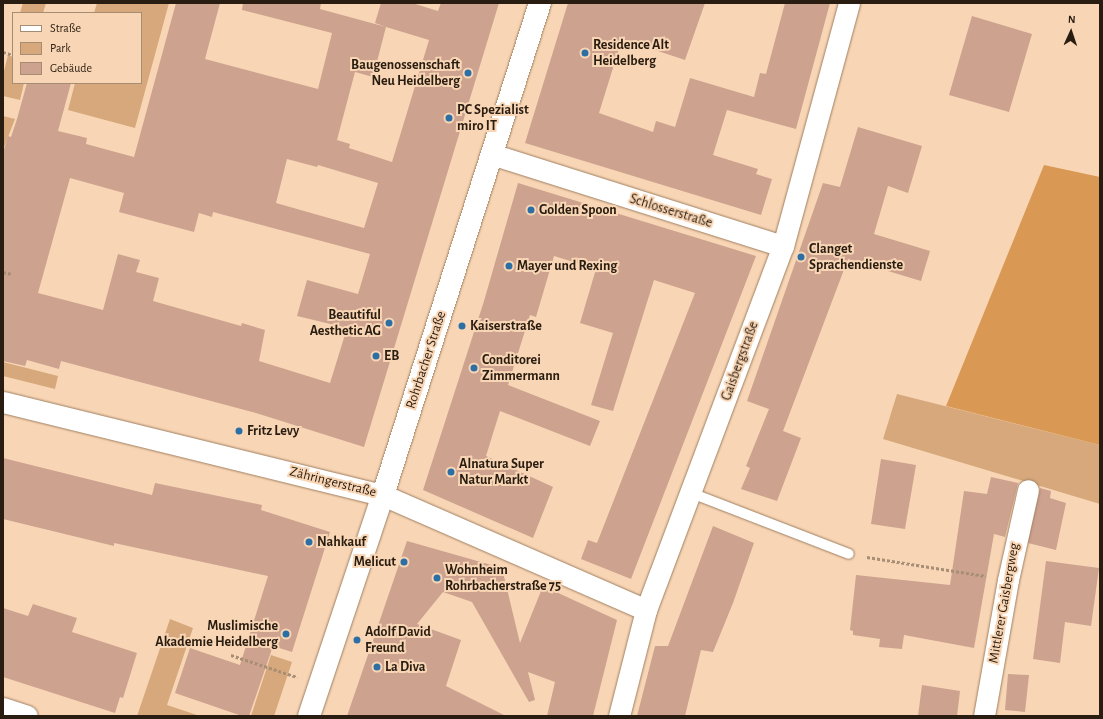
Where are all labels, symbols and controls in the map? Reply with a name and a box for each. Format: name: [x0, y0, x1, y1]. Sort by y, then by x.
legend: [12, 12, 142, 84]
north arrow: [1051, 12, 1091, 52]
text: N: [1068, 14, 1076, 25]
text: Straße: [50, 22, 81, 34]
place label: Residence Alt Heidelberg: [593, 37, 669, 70]
text: Park: [50, 42, 71, 54]
marker: Residence Alt Heidelberg: [580, 48, 590, 58]
place label: Baugenossenschaft Neu Heidelberg: [351, 57, 460, 90]
text: Gebäude: [50, 62, 92, 74]
marker: Baugenossenschaft Neu Heidelberg: [463, 68, 473, 78]
place label: PC Spezialist miro IT: [457, 102, 529, 134]
marker: PC Spezialist miro IT: [444, 113, 454, 123]
street label: Schlosserstraße: [628, 190, 714, 232]
place label: Golden Spoon: [539, 202, 617, 218]
marker: Golden Spoon: [526, 205, 536, 215]
place label: Clanget Sprachendienste: [809, 241, 903, 274]
marker: Clanget Sprachendienste: [796, 252, 806, 262]
place label: Mayer und Rexing: [517, 258, 617, 274]
marker: Mayer und Rexing: [504, 261, 514, 271]
place label: Beautiful Aesthetic AG: [310, 307, 381, 340]
street label: Rohrbacher Straße: [402, 309, 450, 411]
marker: Beautiful Aesthetic AG: [384, 318, 394, 328]
place label: Kaiserstraße: [470, 318, 542, 334]
street label: Gaisbergstraße: [718, 319, 762, 403]
marker: Kaiserstraße: [457, 321, 467, 331]
place label: EB: [384, 348, 399, 364]
marker: EB: [371, 351, 381, 361]
place label: Conditorei Zimmermann: [482, 352, 560, 384]
marker: Conditorei Zimmermann: [469, 363, 479, 373]
place label: Fritz Levy: [247, 423, 299, 439]
marker: Fritz Levy: [234, 426, 244, 436]
place label: Alnatura Super Natur Markt: [459, 456, 544, 488]
street label: Zähringerstraße: [288, 463, 378, 501]
marker: Alnatura Super Natur Markt: [446, 467, 456, 477]
place label: Nahkauf: [317, 534, 366, 550]
marker: Nahkauf: [304, 537, 314, 547]
street label: Mittlerer Gaisbergweg: [985, 542, 1023, 664]
place label: Melicut: [354, 554, 396, 570]
marker: Melicut: [399, 557, 409, 567]
place label: Wohnheim Rohrbacherstraße 75: [445, 562, 561, 594]
marker: Wohnheim Rohrbacherstraße 75: [432, 573, 442, 583]
place label: Muslimische Akademie Heidelberg: [155, 618, 278, 650]
place label: Adolf David Freund: [365, 624, 431, 656]
marker: Muslimische Akademie Heidelberg: [281, 629, 291, 639]
marker: Adolf David Freund: [352, 635, 362, 645]
place label: La Diva: [385, 659, 426, 675]
marker: La Diva: [372, 662, 382, 672]

